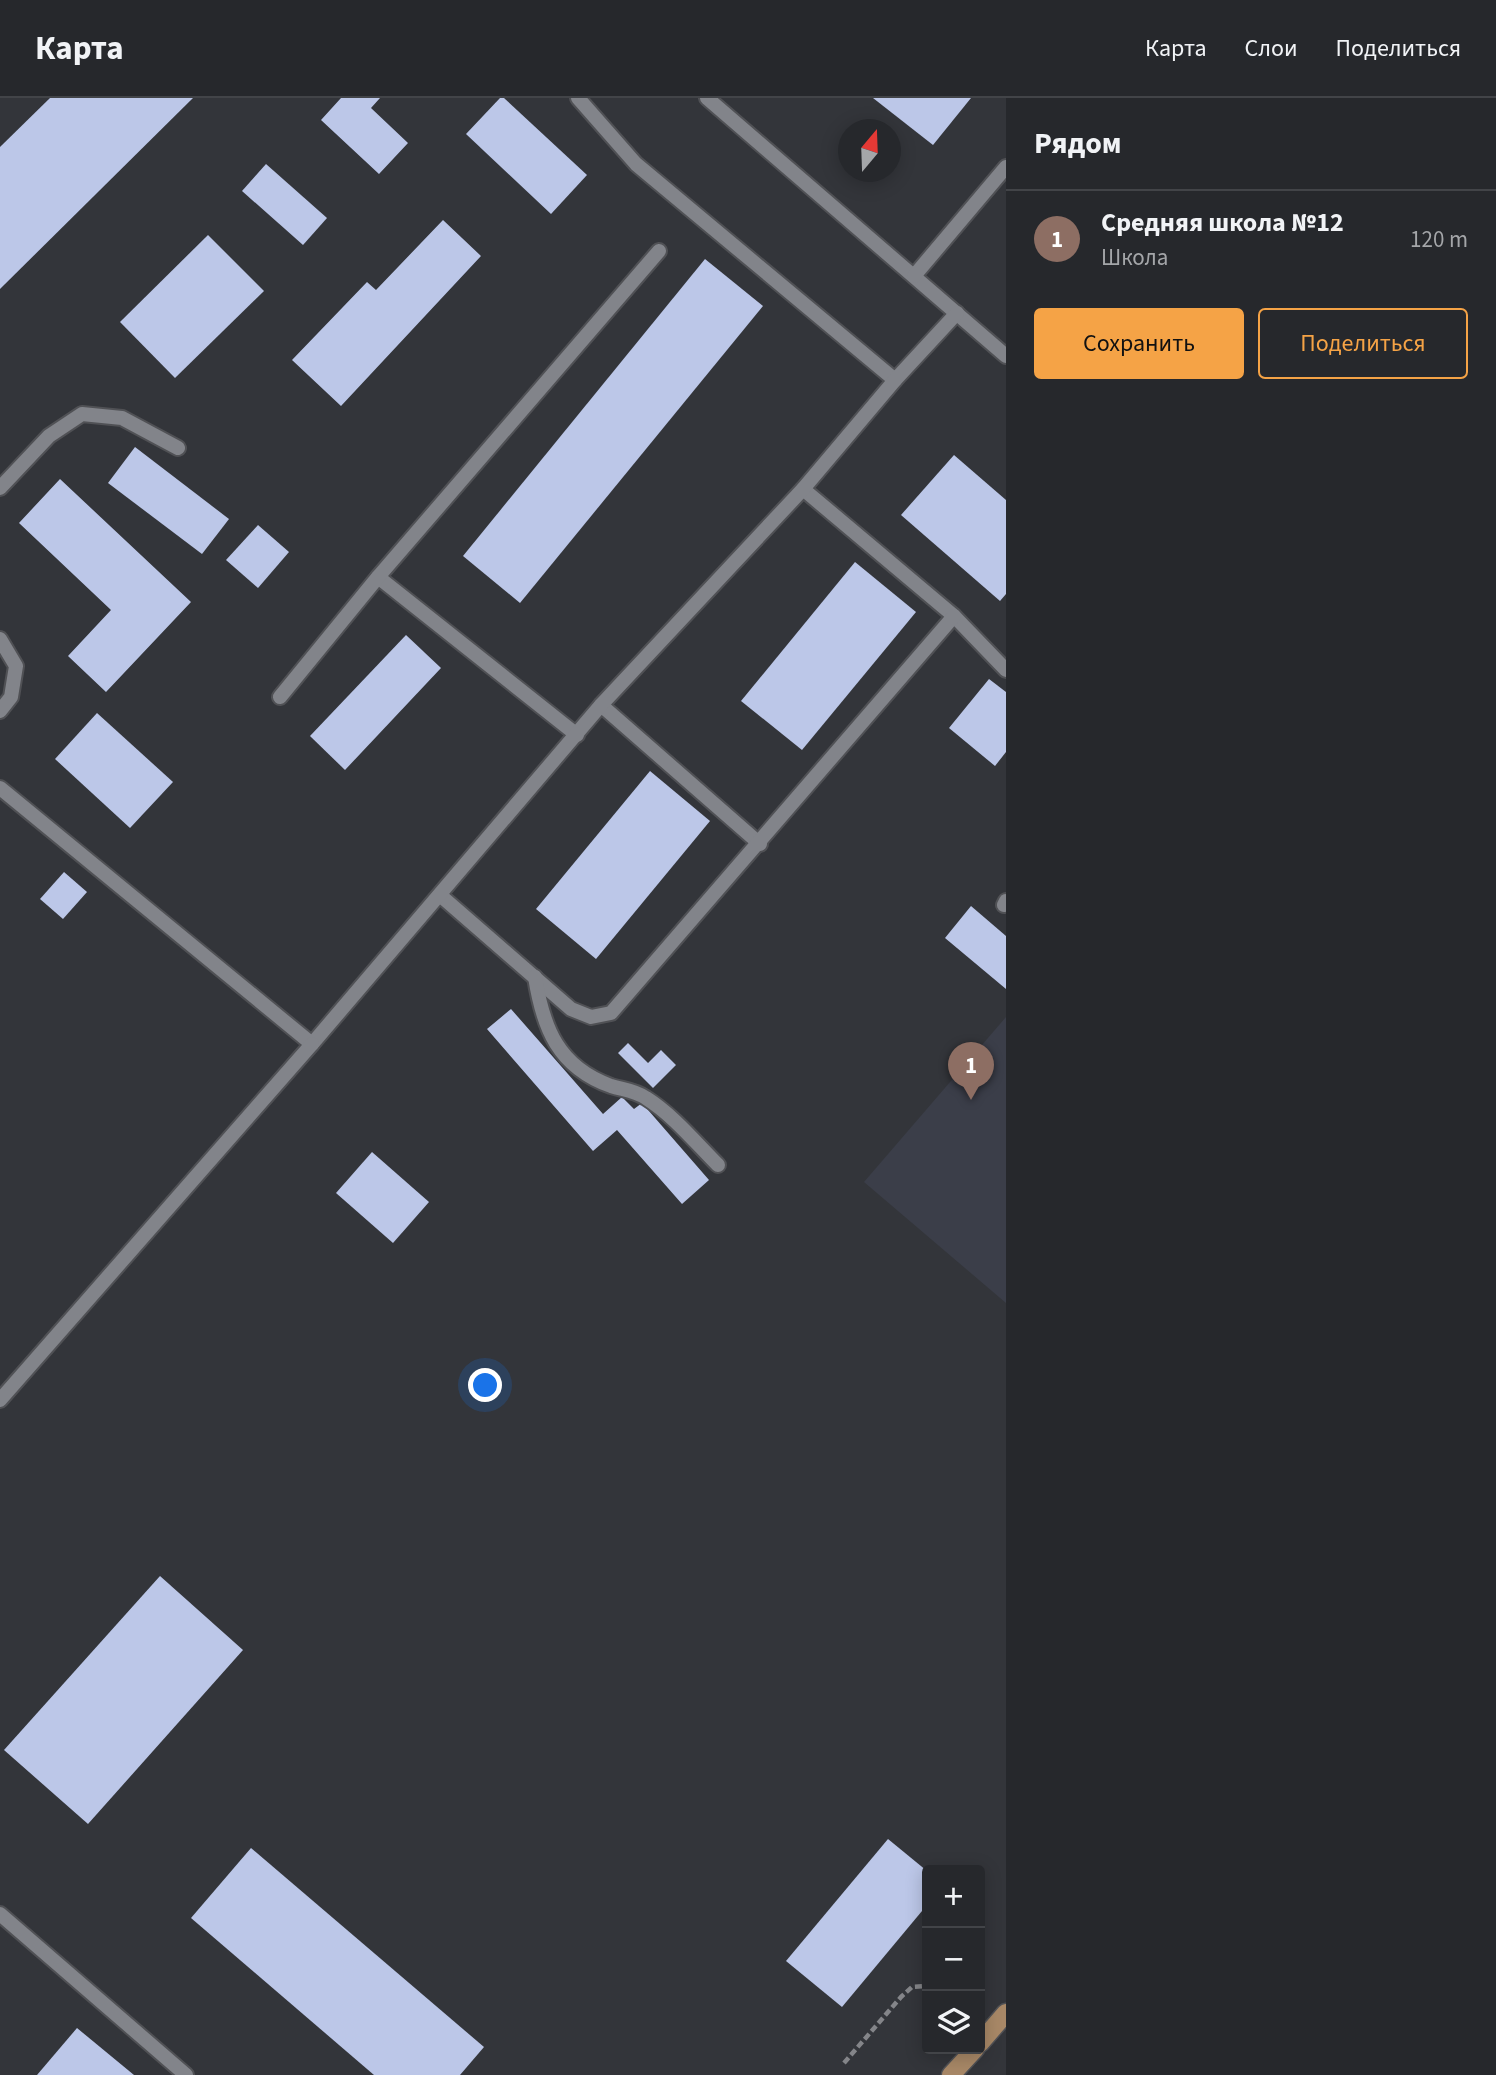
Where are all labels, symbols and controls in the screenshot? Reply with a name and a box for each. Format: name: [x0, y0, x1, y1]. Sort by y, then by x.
text: Карта: [35, 25, 124, 72]
text: Карта: [1145, 31, 1207, 66]
text: Слои: [1245, 31, 1298, 66]
text: Поделиться: [1336, 31, 1461, 66]
north arrow: [838, 119, 901, 182]
text: Рядом: [1034, 122, 1122, 165]
text: Средняя школа №12: [1101, 204, 1344, 241]
text: 1: [1051, 223, 1063, 256]
text: 120 m: [1410, 223, 1468, 256]
text: Школа: [1101, 241, 1168, 274]
button: Сохранить: [1034, 308, 1244, 379]
button: Поделиться: [1258, 308, 1468, 379]
pin: 1: [948, 1042, 994, 1100]
your location: [468, 1368, 502, 1402]
map controls: [922, 1865, 985, 2054]
button: +: [922, 1865, 985, 1928]
button: −: [922, 1928, 985, 1991]
button: layers: [922, 1991, 985, 2054]

